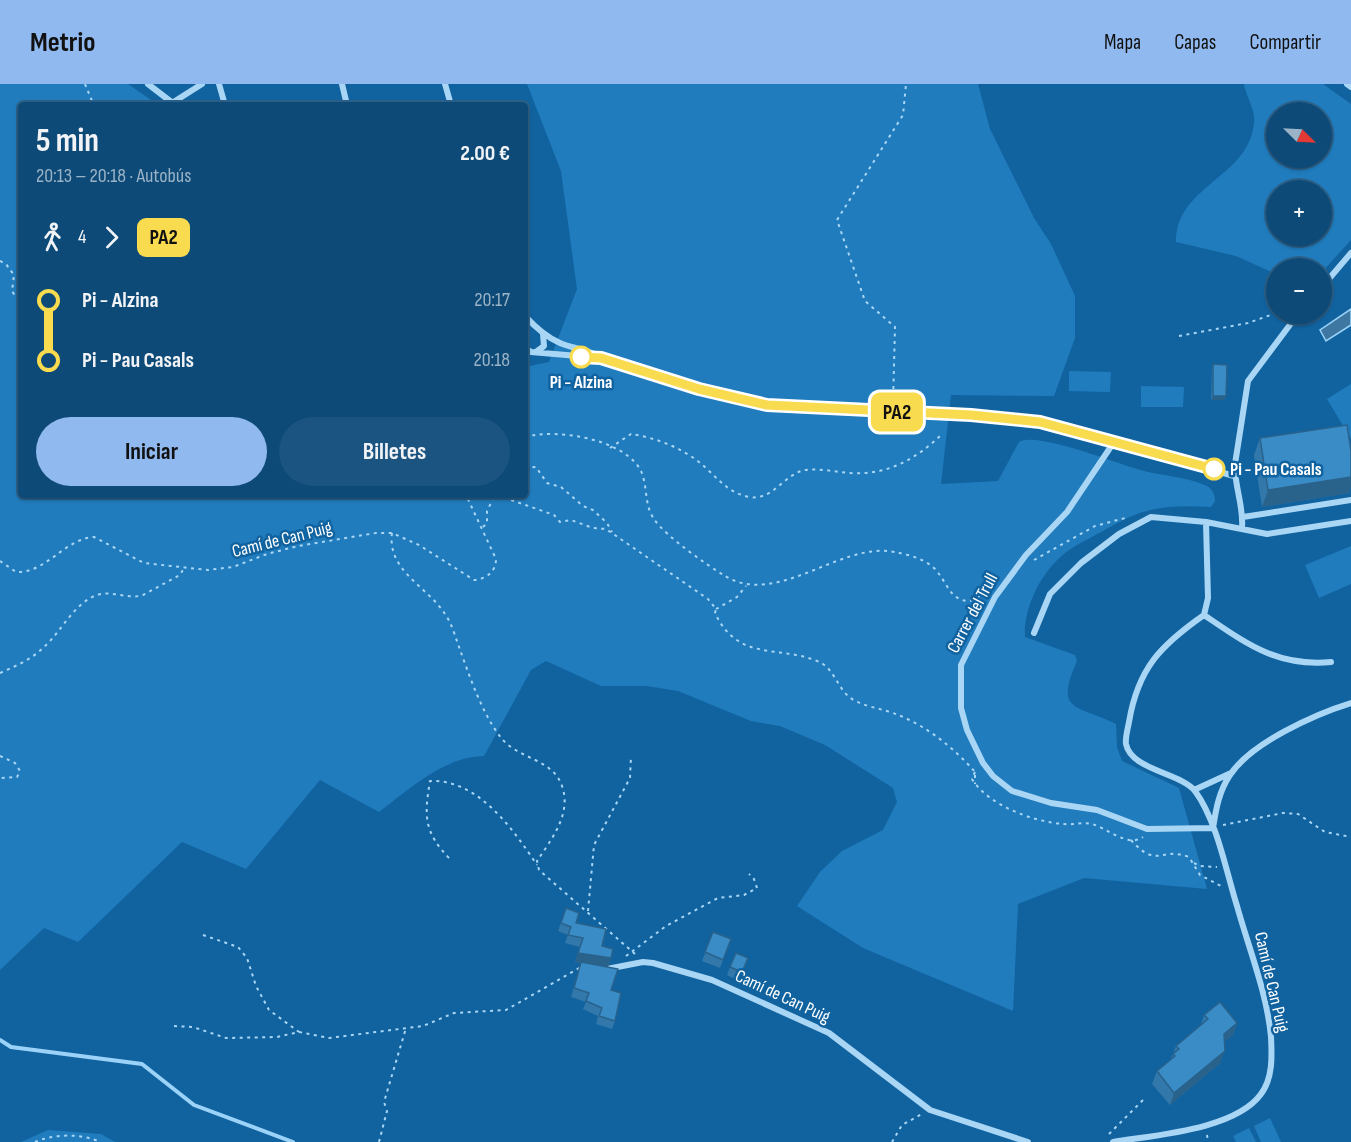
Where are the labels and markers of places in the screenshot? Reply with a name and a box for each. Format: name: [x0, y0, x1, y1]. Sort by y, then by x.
marker: Pi - Alzina: [570, 346, 592, 368]
place label: Pi - Alzina: [550, 372, 612, 393]
marker: Pi - Pau Casals: [1203, 458, 1225, 480]
place label: Pi - Pau Casals: [1230, 459, 1322, 480]

